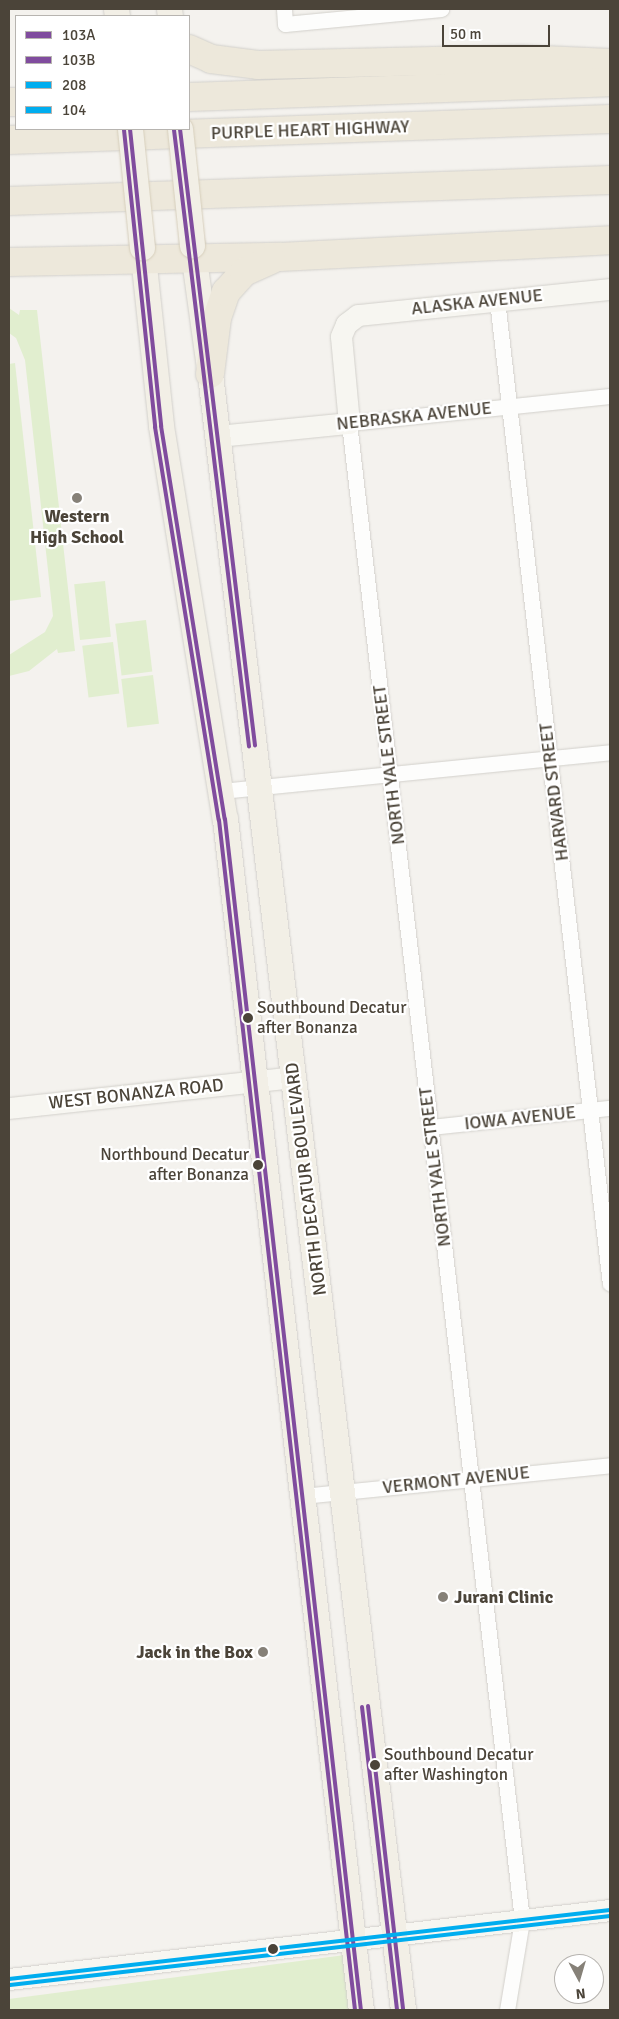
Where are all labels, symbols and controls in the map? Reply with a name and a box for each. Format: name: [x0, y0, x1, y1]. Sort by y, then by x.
legend: [15, 15, 190, 130]
scale bar: [444, 15, 552, 47]
text: 50 m: [450, 25, 481, 43]
text: 103A: [62, 26, 95, 44]
text: 103B: [62, 51, 95, 69]
text: 208: [62, 76, 86, 94]
text: 104: [62, 101, 86, 119]
street label: PURPLE HEART HIGHWAY: [210, 116, 410, 144]
street label: ALASKA AVENUE: [410, 284, 544, 320]
street label: NEBRASKA AVENUE: [335, 397, 493, 435]
marker: Western High School: [71, 492, 83, 504]
place label: Western High School: [30, 506, 124, 548]
street label: NORTH YALE STREET: [368, 684, 410, 846]
street label: HARVARD STREET: [535, 722, 573, 862]
place label: Southbound Decatur after Bonanza: [257, 998, 406, 1038]
marker: Southbound Decatur after Bonanza: [243, 1013, 253, 1023]
street label: NORTH DECATUR BOULEVARD: [281, 1061, 331, 1297]
street label: WEST BONANZA ROAD: [47, 1074, 225, 1114]
street label: NORTH YALE STREET: [414, 1086, 456, 1248]
street label: IOWA AVENUE: [463, 1101, 577, 1135]
place label: Northbound Decatur after Bonanza: [100, 1145, 249, 1185]
marker: Northbound Decatur after Bonanza: [253, 1160, 263, 1170]
street label: VERMONT AVENUE: [381, 1462, 531, 1498]
place label: Jurani Clinic: [454, 1586, 553, 1608]
marker: Jurani Clinic: [436, 1590, 450, 1604]
place label: Jack in the Box: [136, 1641, 253, 1663]
marker: Jack in the Box: [257, 1646, 269, 1658]
place label: Southbound Decatur after Washington: [384, 1745, 533, 1785]
marker: Southbound Decatur after Washington: [370, 1760, 380, 1770]
unlabelled marker: [268, 1944, 278, 1954]
north arrow: [554, 1954, 604, 2004]
text: N: [575, 1984, 586, 2002]

